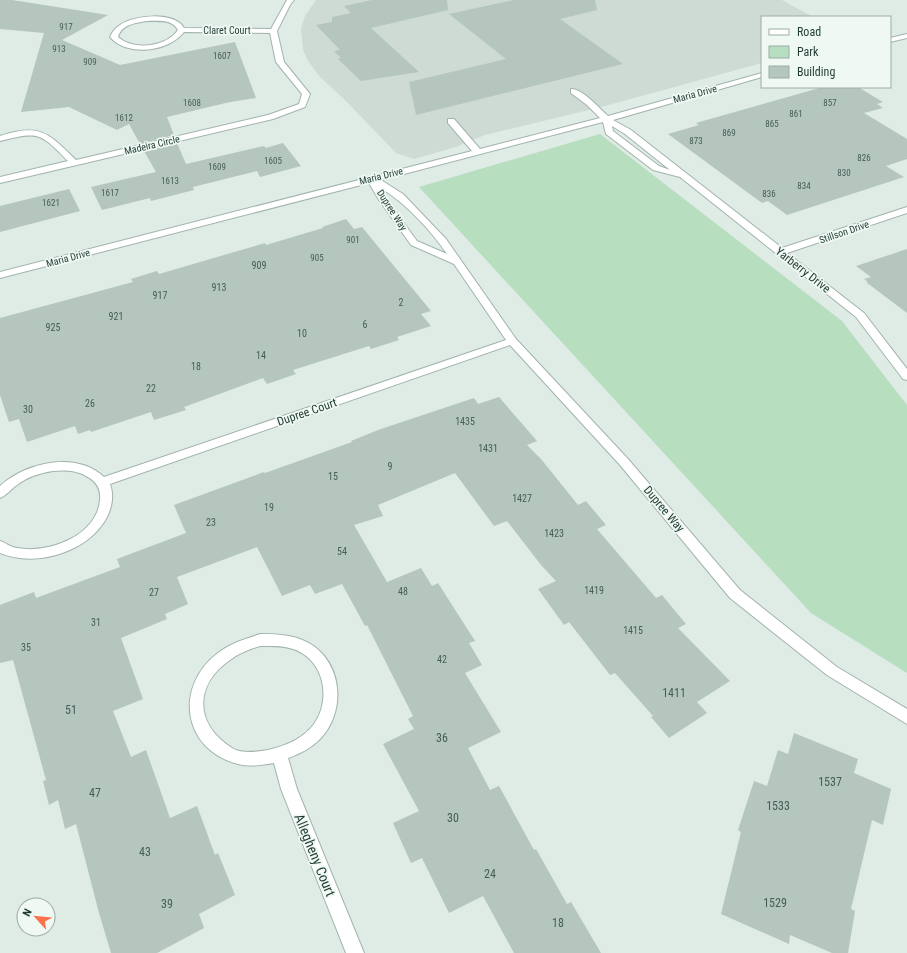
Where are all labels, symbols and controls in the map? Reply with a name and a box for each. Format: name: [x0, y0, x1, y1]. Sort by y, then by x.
legend: [761, 16, 891, 88]
house number: 917: [59, 22, 73, 32]
street label: Claret Court: [203, 25, 251, 36]
text: Road: [797, 25, 821, 39]
house number: 913: [52, 44, 66, 54]
text: Park: [797, 45, 819, 59]
house number: 1607: [213, 51, 231, 61]
house number: 909: [83, 57, 97, 67]
text: Building: [797, 65, 835, 79]
street label: Maria Drive: [672, 83, 718, 105]
house number: 1608: [183, 98, 201, 108]
house number: 857: [823, 98, 837, 108]
house number: 861: [789, 109, 803, 119]
house number: 1612: [115, 113, 133, 123]
house number: 865: [765, 119, 779, 129]
house number: 869: [722, 128, 736, 138]
street label: Madeira Circle: [123, 133, 181, 157]
house number: 873: [689, 136, 703, 146]
house number: 826: [857, 153, 871, 163]
house number: 1605: [264, 156, 282, 166]
house number: 1609: [208, 162, 226, 172]
street label: Maria Drive: [358, 165, 404, 187]
house number: 830: [837, 168, 851, 178]
house number: 1613: [161, 176, 179, 186]
house number: 834: [797, 181, 811, 191]
house number: 1617: [101, 188, 119, 198]
street label: Dupree Way: [375, 188, 409, 232]
house number: 836: [762, 189, 776, 199]
house number: 1621: [42, 198, 60, 208]
street label: Stillson Drive: [818, 218, 871, 246]
house number: 901: [346, 235, 360, 245]
street label: Yarberry Drive: [773, 244, 834, 296]
street label: Maria Drive: [45, 247, 91, 269]
house number: 905: [310, 253, 324, 263]
house number: 909: [252, 260, 266, 271]
house number: 913: [212, 282, 226, 293]
house number: 917: [153, 290, 167, 301]
house number: 2: [399, 297, 404, 308]
house number: 921: [109, 311, 123, 322]
house number: 6: [363, 319, 368, 330]
house number: 925: [46, 322, 60, 333]
house number: 10: [297, 328, 307, 339]
house number: 14: [256, 350, 266, 361]
house number: 18: [191, 361, 201, 372]
house number: 22: [146, 383, 156, 394]
street label: Dupree Court: [275, 395, 339, 429]
house number: 26: [85, 398, 95, 409]
house number: 30: [23, 404, 33, 415]
house number: 1435: [455, 416, 475, 427]
house number: 1431: [478, 443, 498, 454]
house number: 9: [388, 461, 393, 472]
house number: 15: [328, 471, 338, 482]
street label: Dupree Way: [641, 483, 687, 535]
house number: 1427: [512, 493, 532, 504]
house number: 19: [264, 502, 274, 513]
house number: 23: [206, 517, 216, 528]
house number: 1423: [544, 528, 564, 539]
house number: 54: [337, 546, 347, 557]
house number: 1419: [584, 585, 604, 596]
house number: 48: [398, 586, 408, 597]
house number: 27: [149, 587, 159, 598]
house number: 31: [91, 617, 101, 628]
house number: 1415: [623, 625, 643, 636]
house number: 35: [21, 642, 31, 653]
house number: 42: [437, 654, 447, 665]
house number: 1411: [662, 686, 686, 700]
house number: 51: [65, 703, 77, 717]
house number: 36: [436, 731, 448, 745]
house number: 1537: [818, 775, 842, 789]
house number: 47: [89, 786, 101, 800]
house number: 1533: [766, 799, 790, 813]
street label: Allegheny Court: [291, 811, 339, 899]
house number: 30: [447, 811, 459, 825]
house number: 43: [139, 845, 151, 859]
house number: 24: [484, 867, 496, 881]
house number: 1529: [763, 896, 787, 910]
north arrow: [16, 897, 56, 937]
house number: 39: [161, 897, 173, 911]
text: N: [20, 907, 35, 919]
house number: 18: [552, 916, 564, 930]

